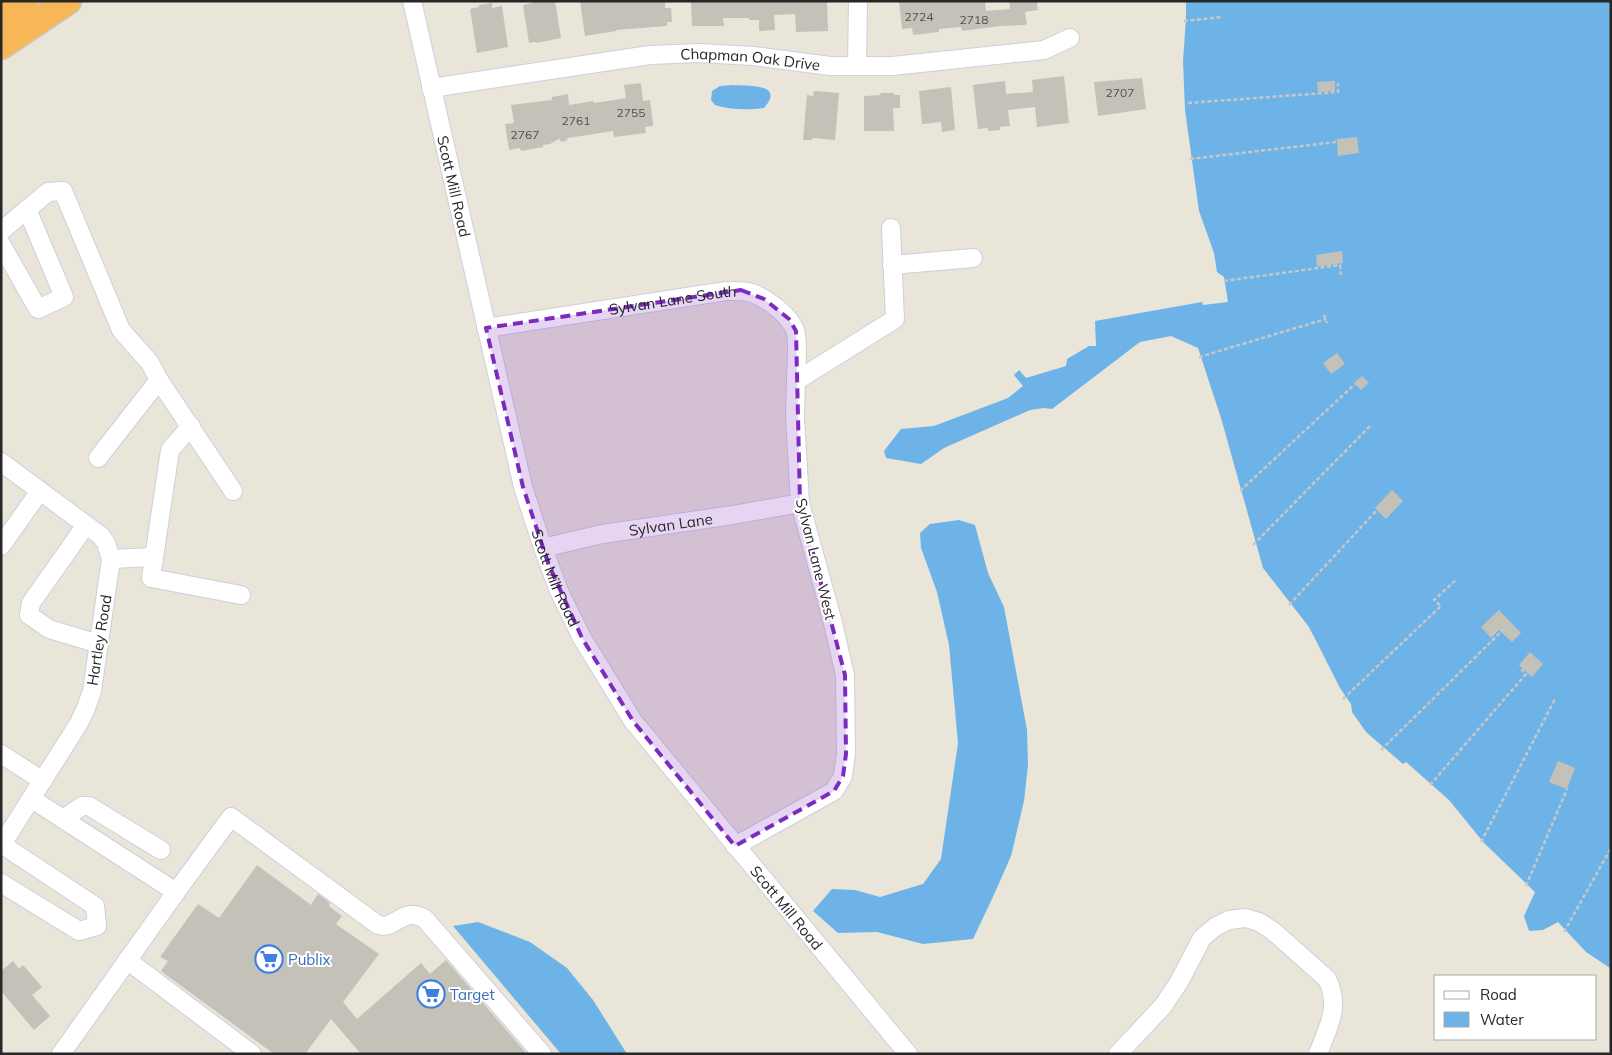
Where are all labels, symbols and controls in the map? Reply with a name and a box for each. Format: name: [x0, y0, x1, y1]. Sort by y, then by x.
house number: 2724: [905, 9, 933, 24]
house number: 2718: [960, 12, 988, 27]
street label: Chapman Oak Drive: [680, 43, 821, 74]
house number: 2707: [1106, 85, 1134, 100]
house number: 2755: [617, 105, 645, 120]
house number: 2761: [562, 113, 590, 128]
house number: 2767: [511, 127, 539, 142]
street label: Scott Mill Road: [433, 134, 475, 239]
street label: Sylvan Lane South: [608, 281, 737, 318]
street label: Sylvan Lane West: [792, 496, 840, 622]
street label: Sylvan Lane: [627, 509, 714, 540]
street label: Scott Mill Road: [528, 526, 584, 630]
street label: Hartley Road: [82, 593, 116, 687]
street label: Scott Mill Road: [747, 861, 827, 953]
supermarket icon: Publix: [254, 944, 284, 974]
place label: Publix: [288, 950, 331, 969]
legend: [1434, 975, 1597, 1040]
supermarket icon: Target: [416, 979, 446, 1009]
place label: Target: [450, 985, 495, 1004]
text: Road: [1480, 985, 1517, 1004]
text: Water: [1480, 1010, 1524, 1029]

